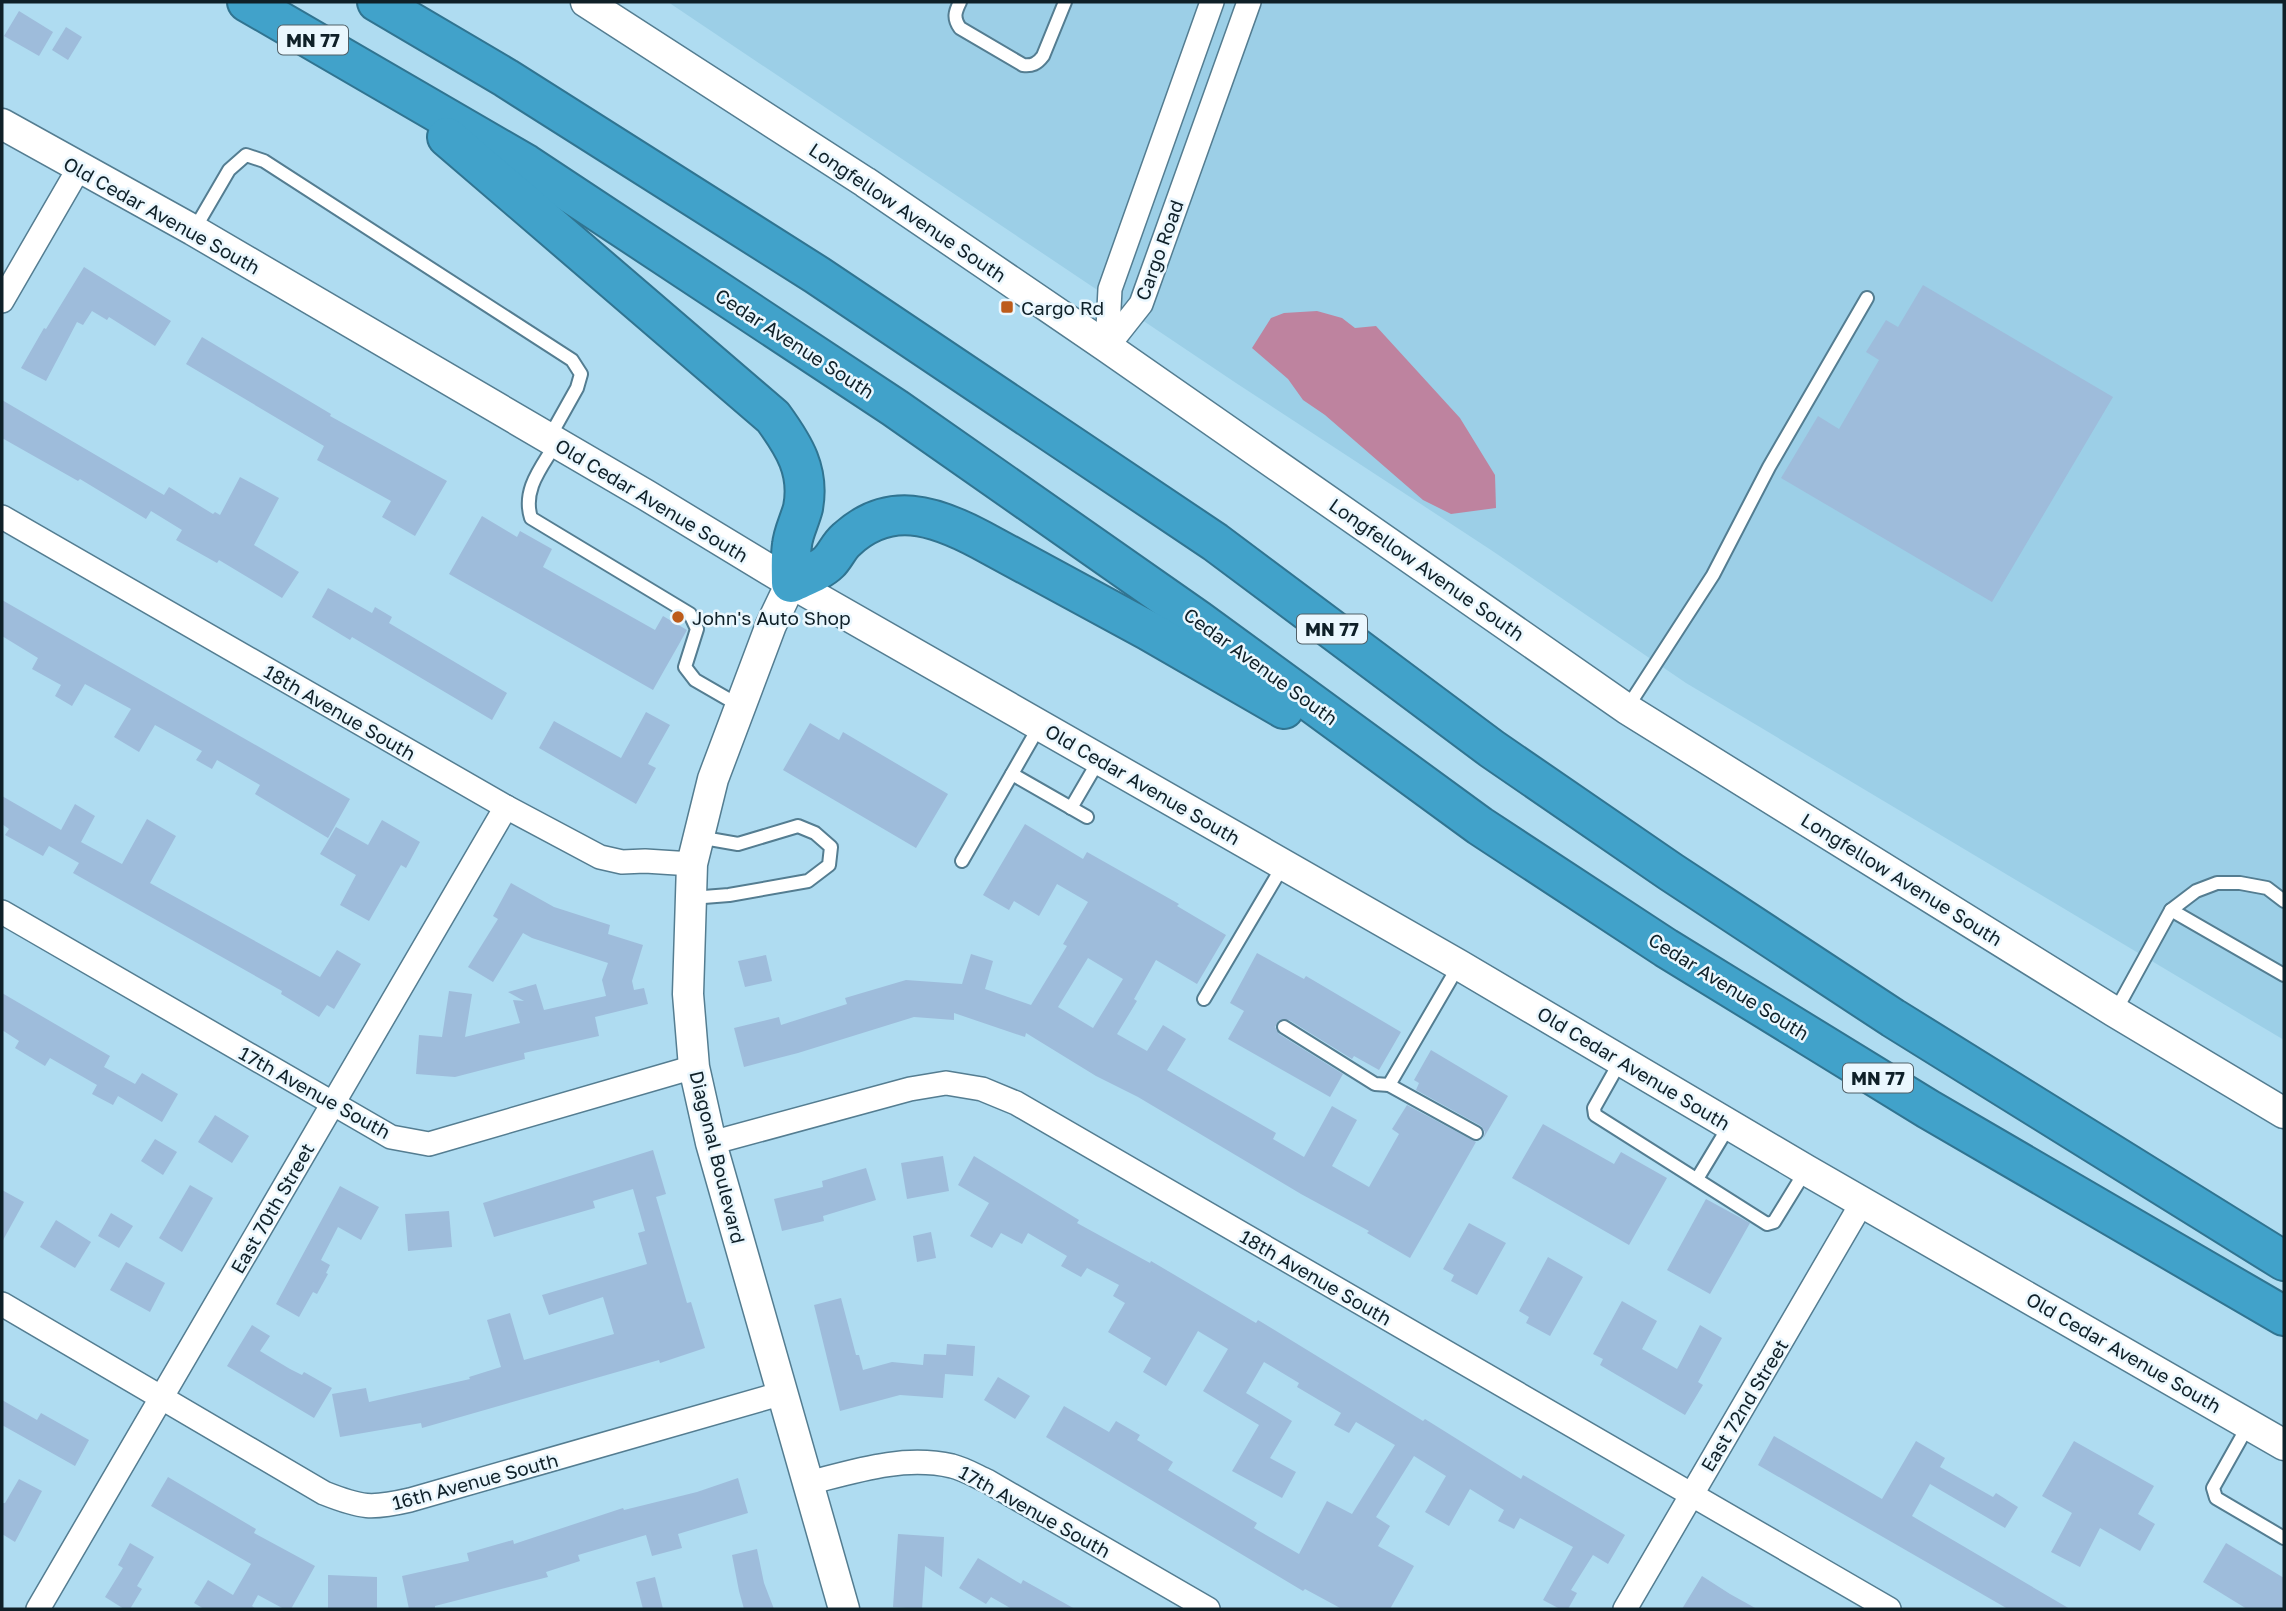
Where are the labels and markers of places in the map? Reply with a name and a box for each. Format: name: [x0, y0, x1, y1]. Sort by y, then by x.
place label: Cargo Rd: [1021, 296, 1104, 319]
marker: Cargo Rd: [999, 299, 1015, 315]
place label: John's Auto Shop: [692, 606, 851, 629]
marker: John's Auto Shop: [670, 609, 686, 625]

